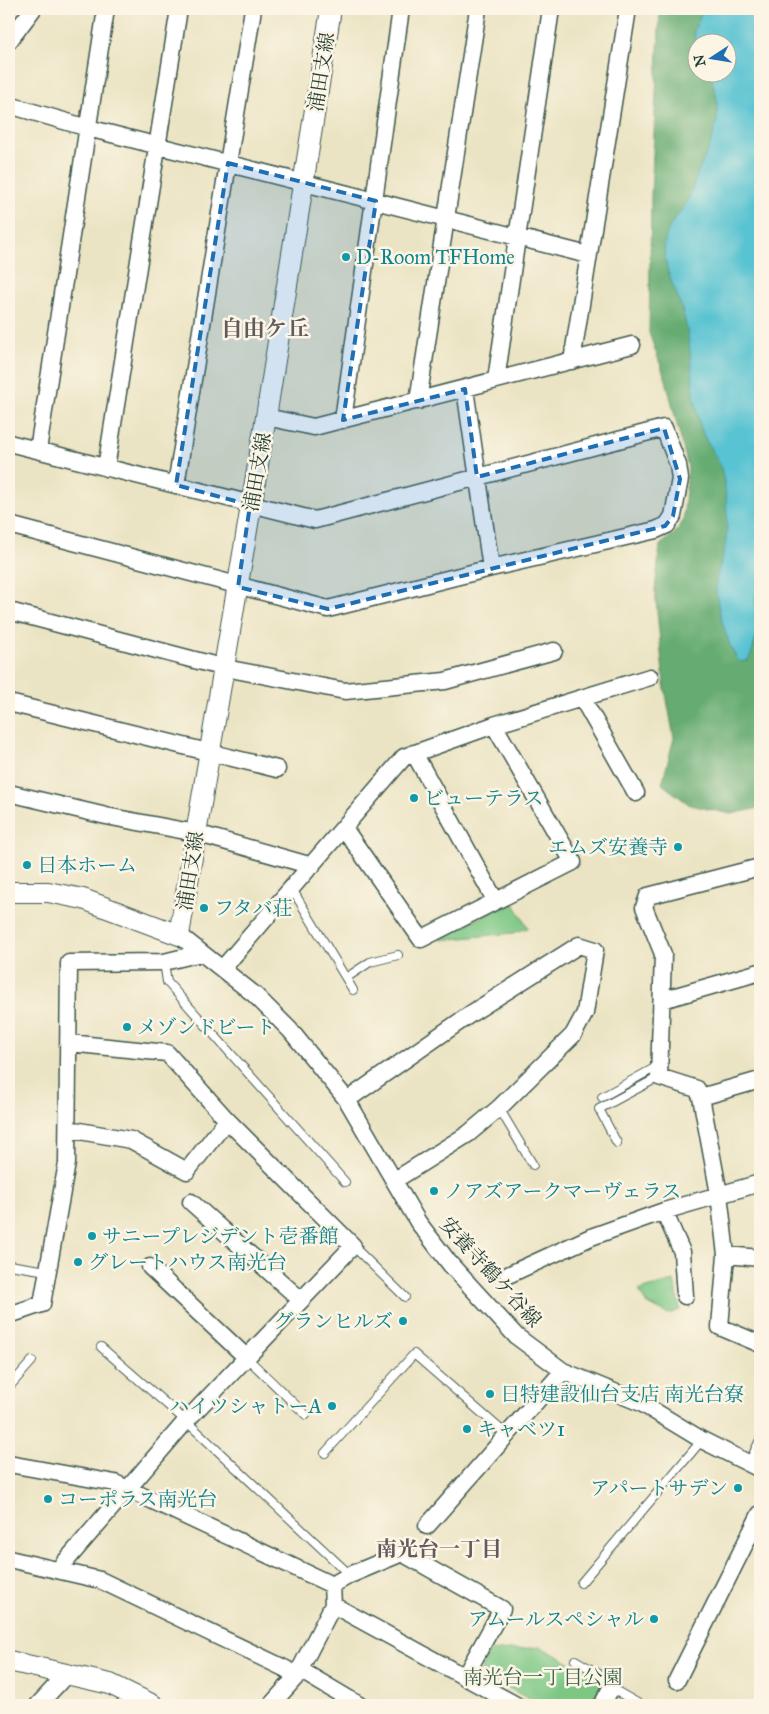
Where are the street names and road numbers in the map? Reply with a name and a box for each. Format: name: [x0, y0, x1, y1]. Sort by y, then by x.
street label: 浦田支線: [303, 31, 339, 113]
street label: 浦田支線: [238, 431, 276, 513]
street label: 浦田支線: [172, 830, 208, 912]
street label: 安養寺鶴ケ谷線: [435, 1212, 547, 1332]

